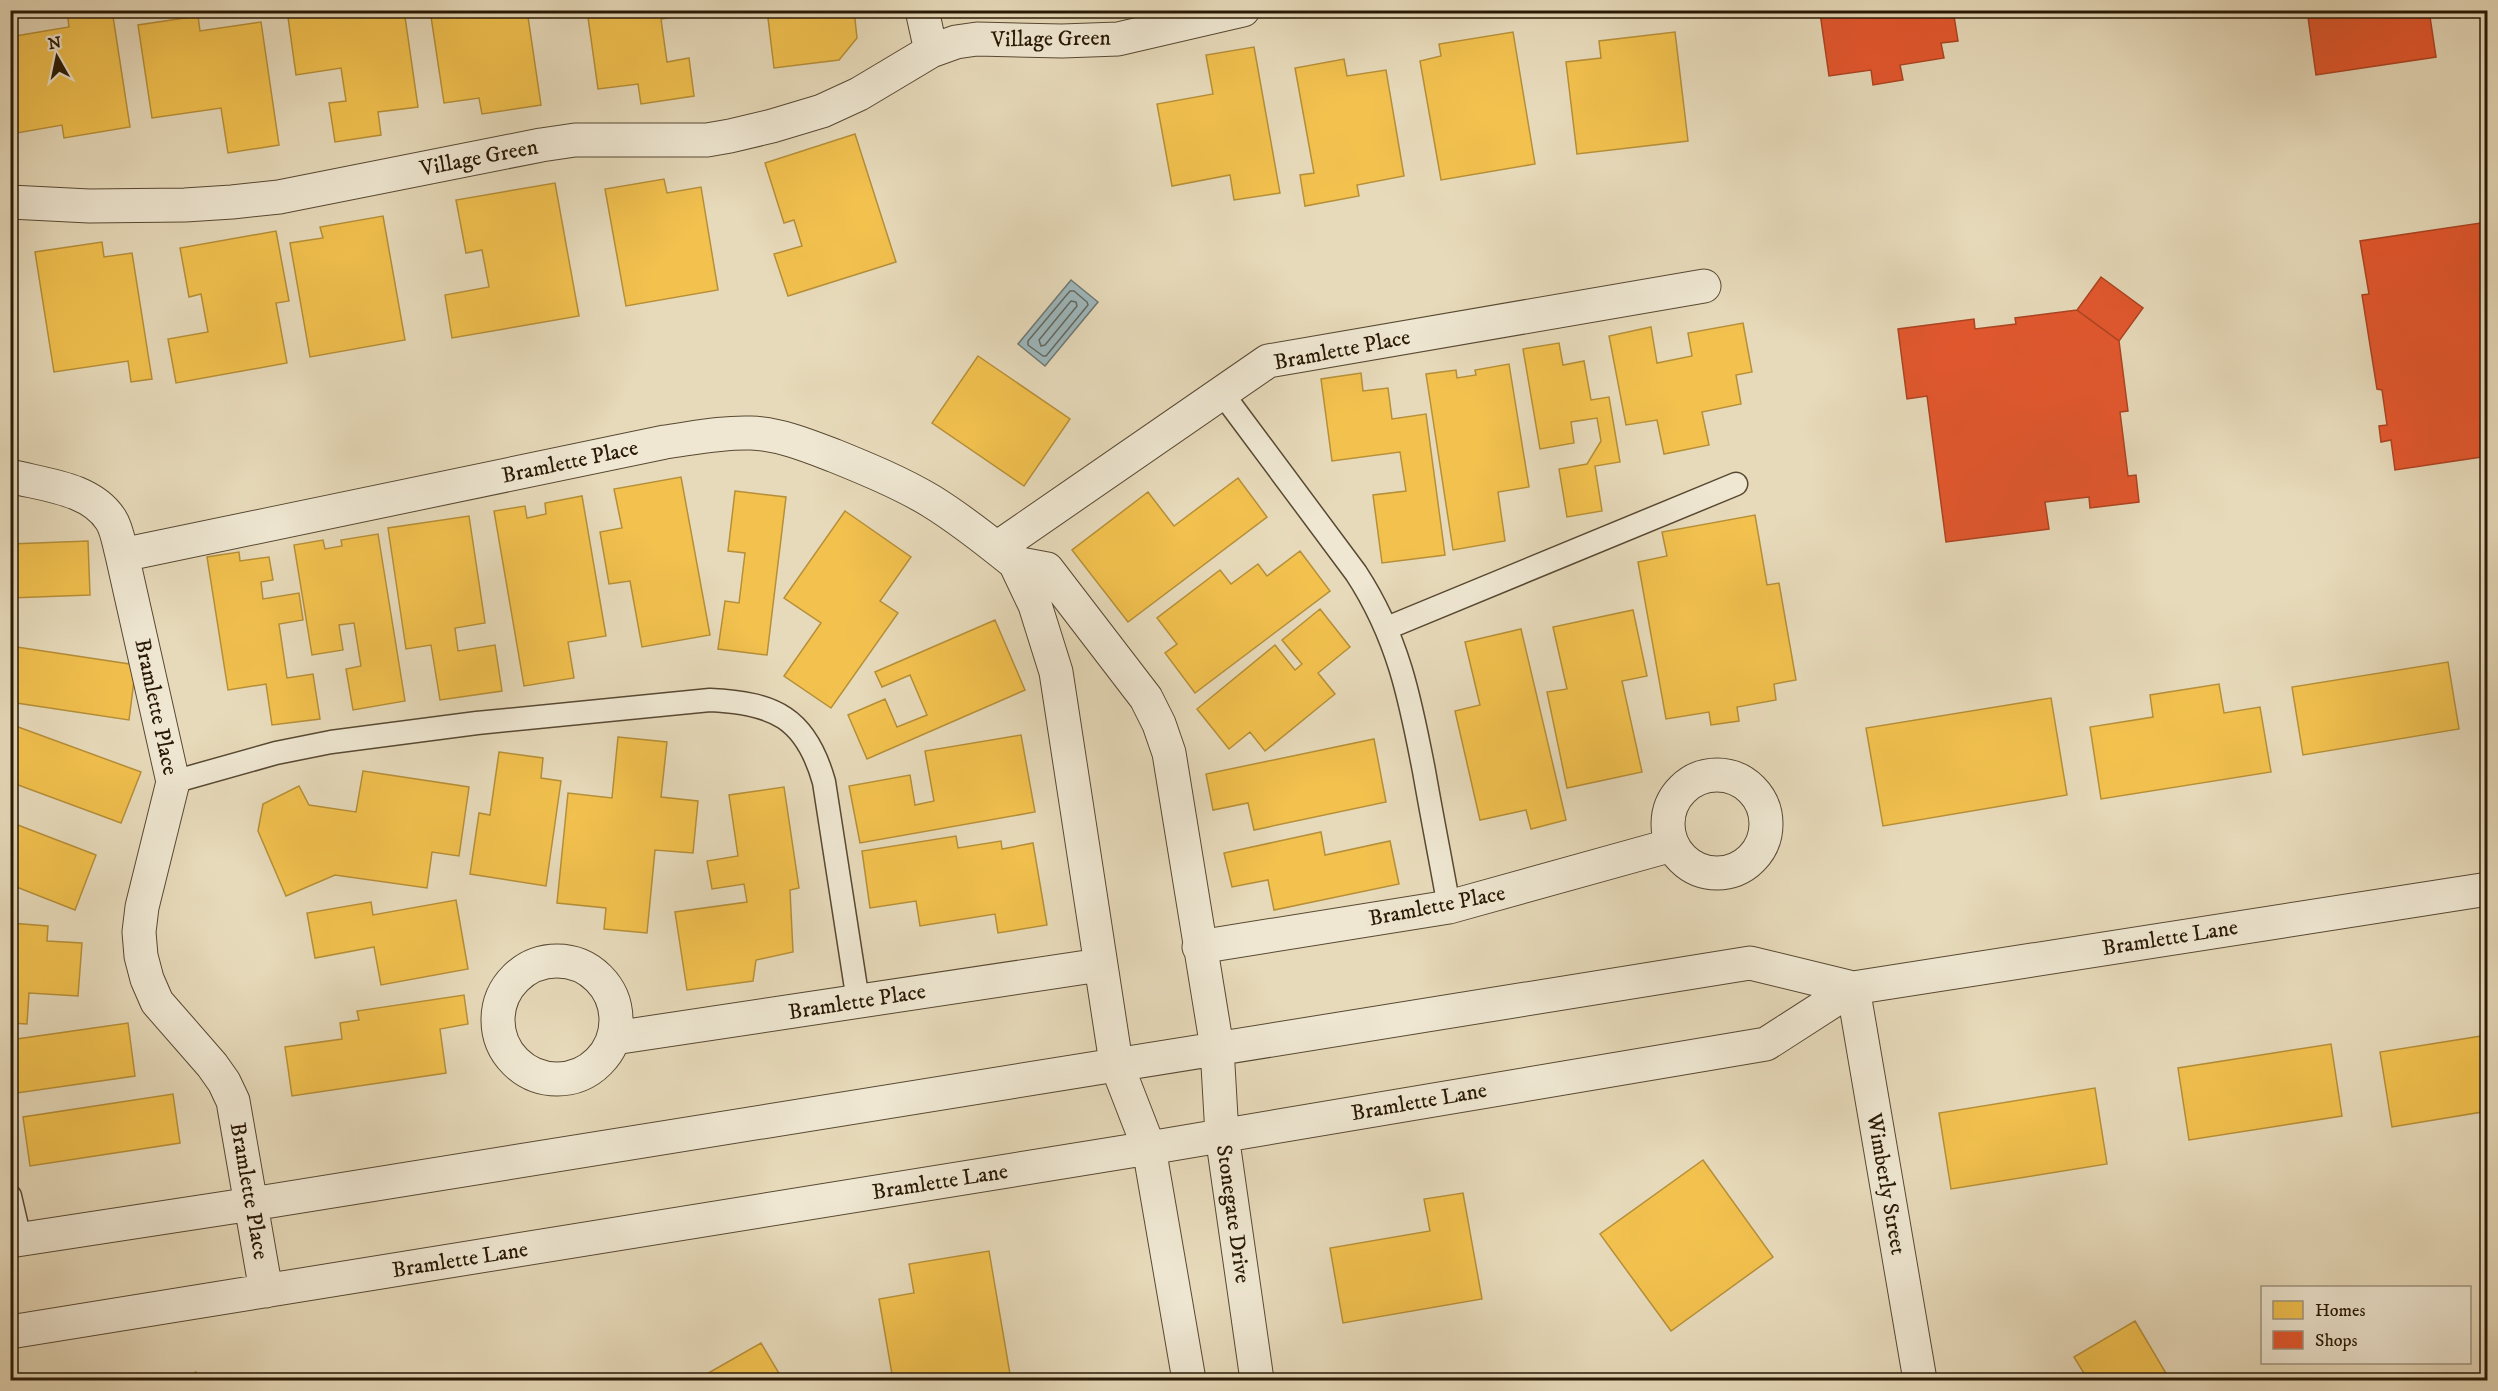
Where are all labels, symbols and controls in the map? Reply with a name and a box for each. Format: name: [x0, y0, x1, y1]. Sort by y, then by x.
street label: Village Green: [990, 24, 1112, 54]
north arrow: [27, 27, 87, 87]
text: N: [47, 32, 63, 54]
street label: Village Green: [417, 133, 541, 183]
street label: Bramlette Place: [1271, 324, 1413, 376]
street label: Bramlette Place: [499, 434, 641, 490]
street label: Bramlette Place: [128, 636, 184, 778]
street label: Bramlette Place: [1366, 880, 1508, 932]
street label: Bramlette Lane: [2100, 914, 2240, 962]
street label: Bramlette Place: [786, 978, 928, 1026]
street label: Bramlette Lane: [1349, 1077, 1489, 1127]
street label: Wimberly Street: [1860, 1110, 1912, 1257]
street label: Bramlette Place: [224, 1120, 274, 1262]
street label: Stonegate Drive: [1210, 1143, 1256, 1285]
street label: Bramlette Lane: [870, 1158, 1010, 1206]
street label: Bramlette Lane: [390, 1236, 530, 1284]
legend: [2261, 1286, 2471, 1364]
text: Homes: [2315, 1300, 2366, 1322]
text: Shops: [2315, 1330, 2358, 1352]

